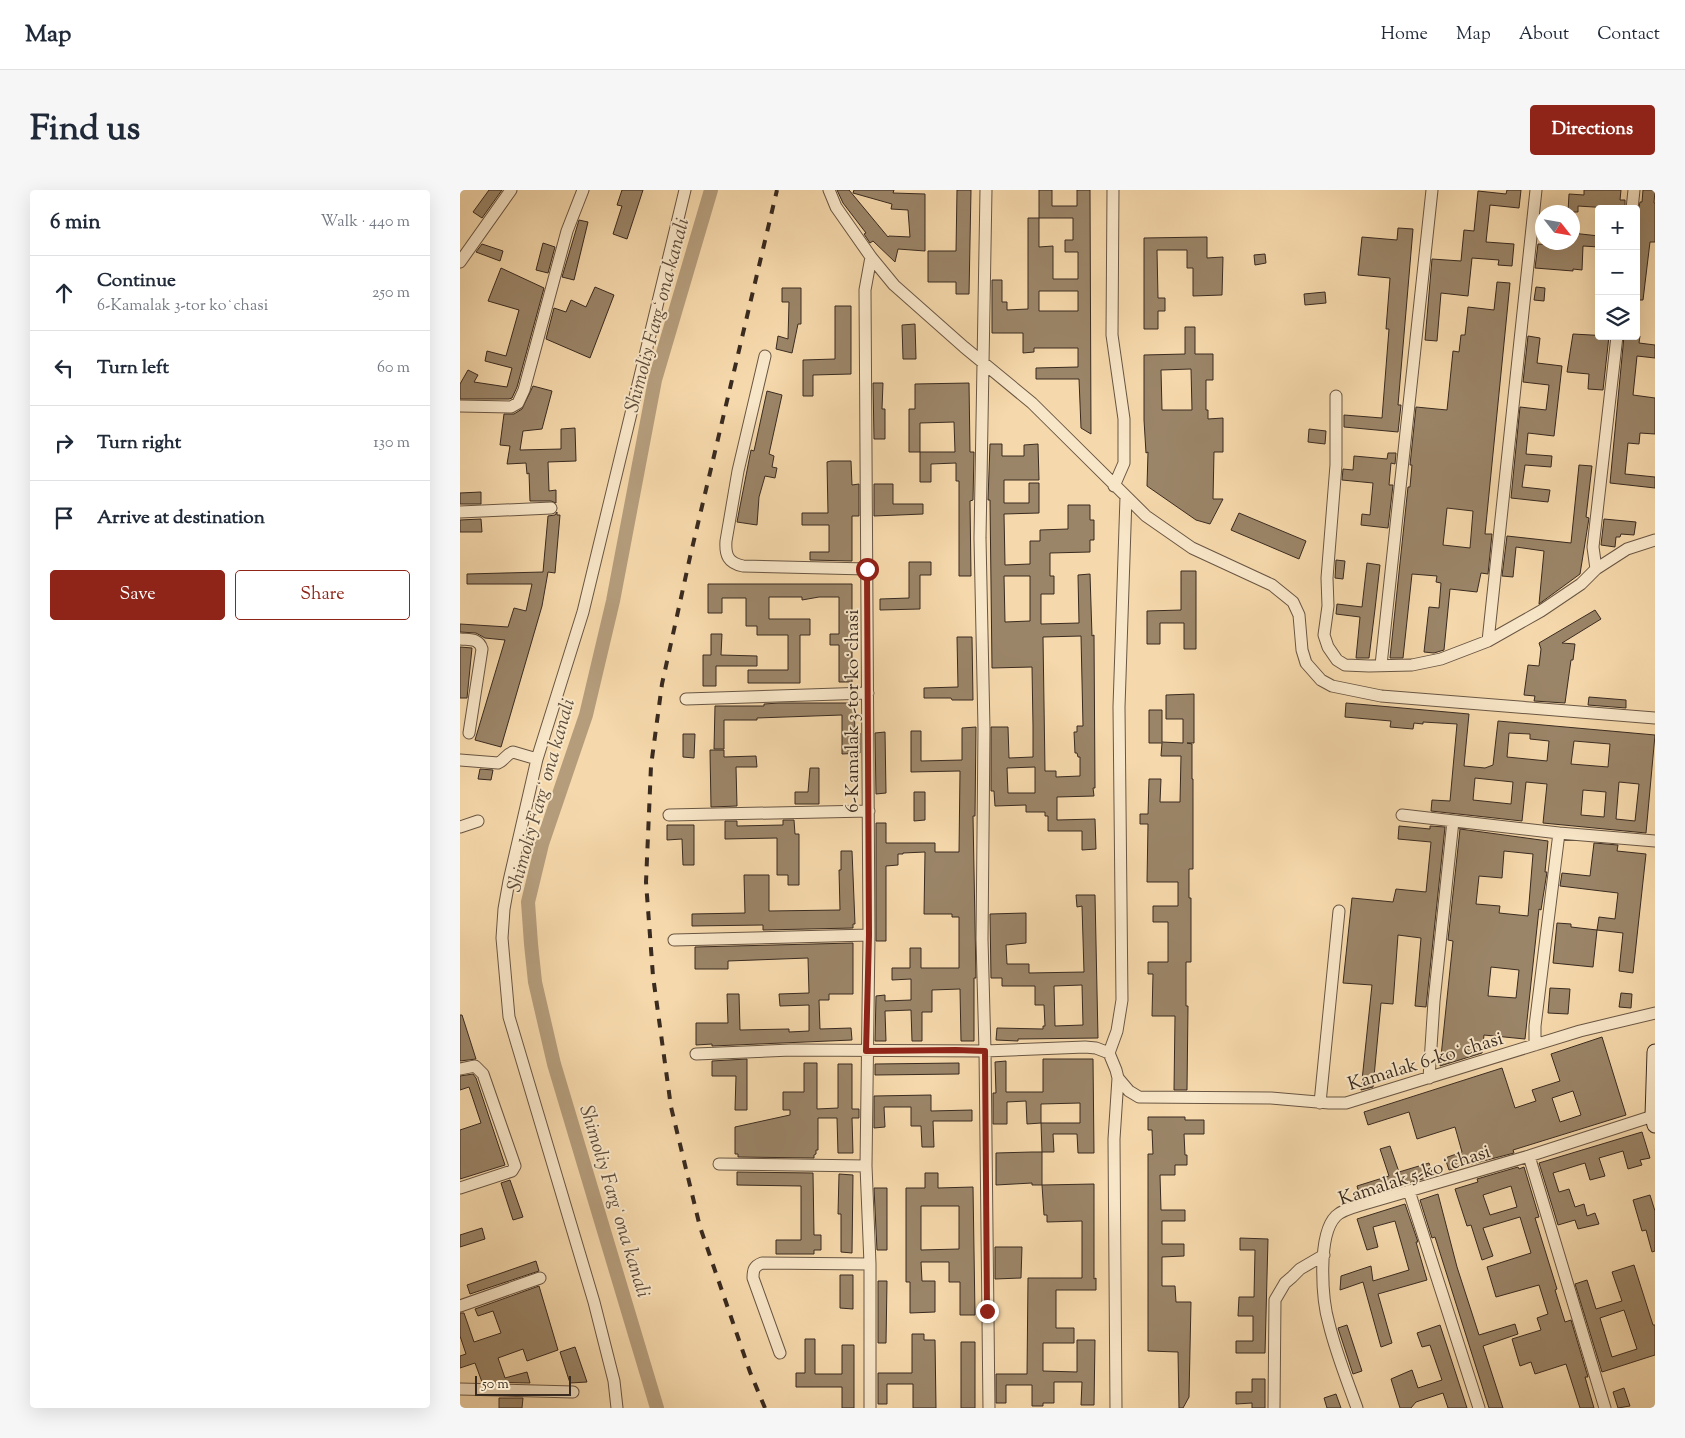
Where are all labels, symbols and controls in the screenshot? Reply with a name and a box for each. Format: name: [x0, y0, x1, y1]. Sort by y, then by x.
text: Map: [25, 18, 71, 52]
text: Home: [1381, 22, 1428, 48]
text: Map: [1456, 22, 1491, 48]
text: About: [1519, 22, 1569, 48]
text: Contact: [1597, 22, 1660, 48]
text: Find us: [30, 105, 140, 156]
button: Directions: [1530, 105, 1655, 155]
north arrow: [1535, 205, 1580, 250]
map controls: [1595, 205, 1640, 340]
button: +: [1595, 205, 1640, 250]
text: 6 min: [50, 208, 101, 238]
text: Walk · 440 m: [321, 211, 410, 234]
water label: Shimoliy Fargʻona kanali: [619, 215, 698, 416]
button: −: [1595, 250, 1640, 295]
text: Continue: [97, 268, 176, 295]
icon: ahead: [50, 279, 78, 307]
text: 250 m: [372, 282, 410, 305]
text: 6-Kamalak 3-tor koʻchasi: [97, 295, 268, 318]
button: layers: [1595, 295, 1640, 340]
icon: left: [50, 354, 78, 382]
text: Turn left: [97, 355, 169, 382]
text: 60 m: [377, 357, 410, 380]
icon: right: [50, 429, 78, 457]
text: Turn right: [97, 430, 181, 457]
text: 130 m: [373, 432, 410, 455]
icon: arrive: [50, 504, 78, 532]
text: Arrive at destination: [97, 505, 265, 532]
route start: [856, 558, 879, 581]
button: Save: [50, 570, 225, 620]
button: Share: [235, 570, 410, 620]
street label: 6-Kamalak 3-tor koʻchasi: [840, 609, 867, 813]
water label: Shimoliy Fargʻona kanali: [501, 696, 584, 896]
street label: Kamalak 6-koʻchasi: [1345, 1026, 1507, 1099]
water label: Shimoliy Fargʻona kanali: [571, 1102, 657, 1302]
street label: Kamalak 5-koʻchasi: [1335, 1139, 1494, 1214]
route end: [976, 1300, 999, 1323]
scale bar: [475, 1373, 571, 1396]
text: 50 m: [482, 1375, 509, 1395]

